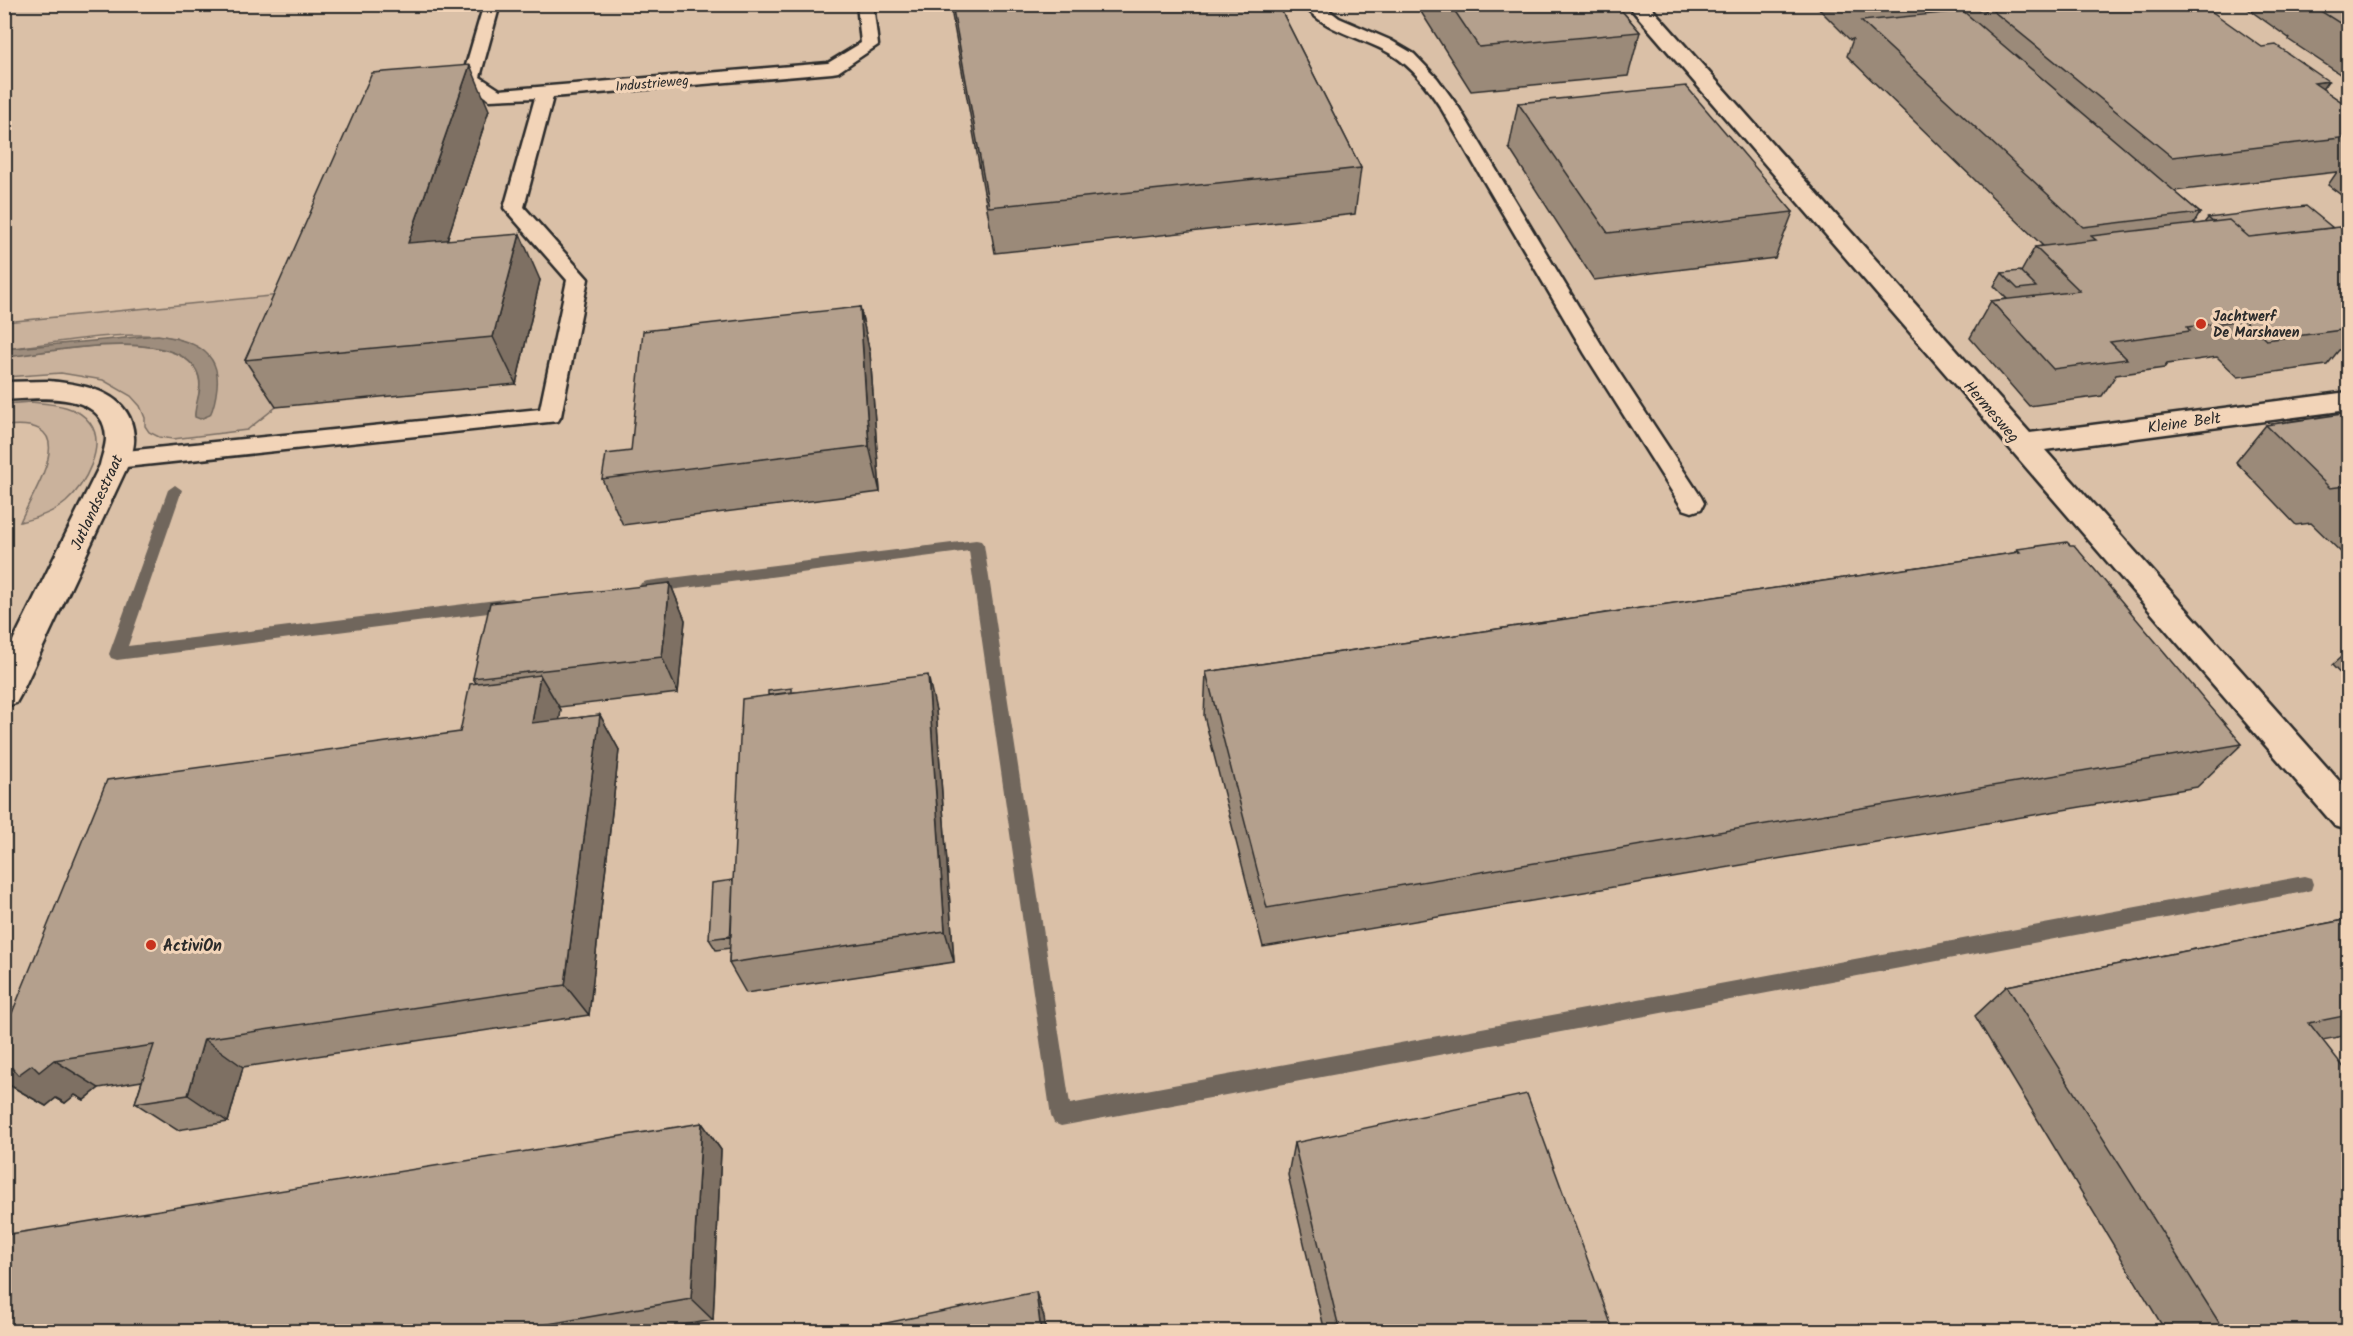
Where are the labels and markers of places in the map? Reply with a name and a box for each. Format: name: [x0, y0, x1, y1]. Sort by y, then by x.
place label: Jachtwerf De Marshaven: [2213, 306, 2300, 344]
marker: Jachtwerf De Marshaven: [2194, 317, 2208, 331]
place label: ActiviOn: [163, 934, 222, 959]
marker: ActiviOn: [144, 938, 158, 952]

